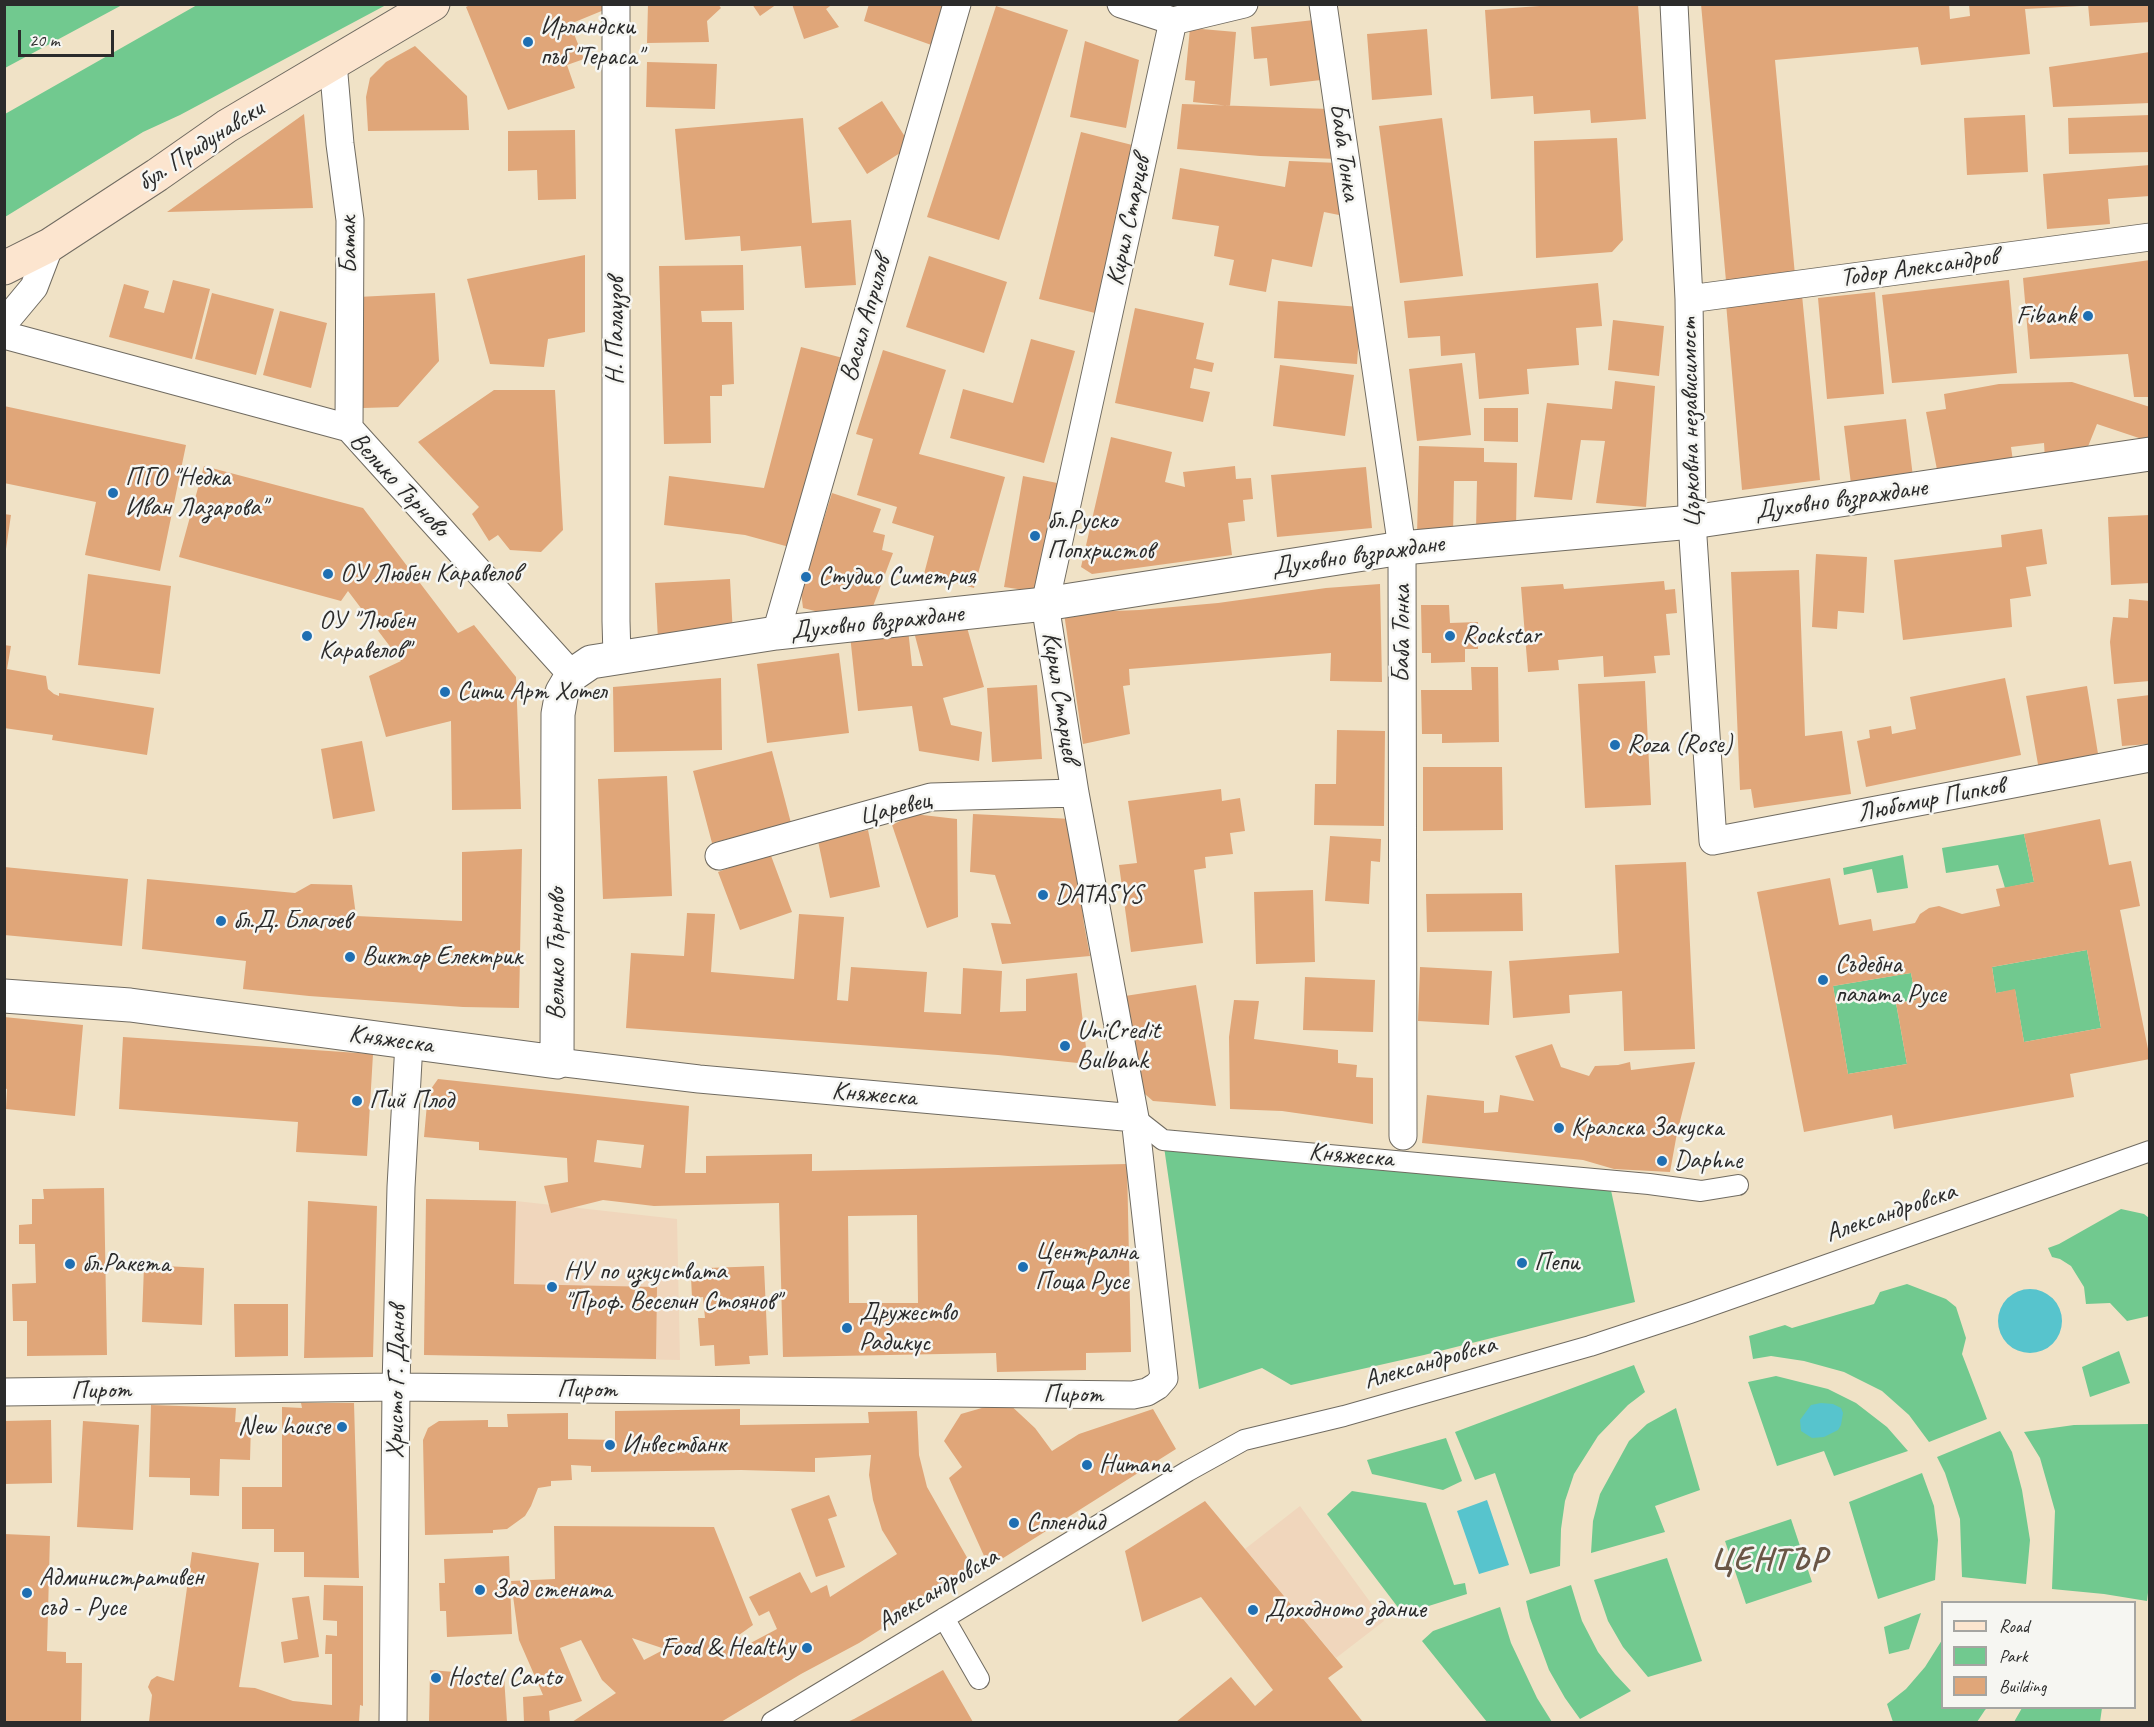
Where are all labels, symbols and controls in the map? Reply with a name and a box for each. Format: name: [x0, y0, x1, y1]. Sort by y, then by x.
place label: Ирландски пъб "Тераса": [540, 11, 643, 72]
scale bar: [21, 18, 117, 56]
text: 20 m: [29, 29, 60, 51]
marker: Ирландски пъб "Тераса": [521, 35, 535, 49]
street label: бул. Придунавски: [132, 93, 270, 199]
street label: Баба Тонка: [1322, 101, 1366, 203]
street label: Кирил Старцев: [1100, 154, 1158, 288]
street label: Батак: [333, 216, 365, 274]
street label: Тодор Александров: [1838, 242, 2000, 294]
street label: Васил Априлов: [833, 253, 899, 385]
street label: Н. Палаузов: [600, 277, 632, 385]
place label: Fibank: [2016, 300, 2076, 332]
marker: Fibank: [2081, 309, 2095, 323]
street label: Църковна независимост: [1674, 318, 1708, 528]
street label: Велико Търново: [342, 426, 456, 544]
place label: ПГО "Недка Иван Лазарова": [125, 462, 266, 524]
street label: Духовно възраждане: [1753, 472, 1929, 528]
marker: ПГО "Недка Иван Лазарова": [106, 486, 120, 500]
place label: бл.Руско Попхристов: [1047, 505, 1154, 566]
street label: Духовно възраждане: [1270, 528, 1446, 584]
marker: бл.Руско Попхристов: [1028, 529, 1042, 543]
place label: ОУ Любен Каравелов: [340, 558, 521, 590]
place label: Студио Симетрия: [818, 561, 976, 593]
marker: ОУ Любен Каравелов: [321, 567, 335, 581]
marker: Студио Симетрия: [799, 570, 813, 584]
street label: Баба Тонка: [1386, 585, 1418, 683]
street label: Духовно възраждане: [789, 598, 965, 648]
place label: ОУ "Любен Каравелов": [319, 605, 415, 666]
place label: Rockstar: [1462, 620, 1541, 652]
marker: ОУ "Любен Каравелов": [300, 629, 314, 643]
marker: Rockstar: [1443, 629, 1457, 643]
street label: Кирил Старцев: [1034, 630, 1086, 764]
place label: Сити Арт Хотел: [457, 676, 606, 708]
marker: Сити Арт Хотел: [438, 685, 452, 699]
place label: Roza (Rose): [1627, 729, 1732, 761]
marker: Roza (Rose): [1608, 738, 1622, 752]
street label: Любомир Пипков: [1855, 770, 2007, 830]
street label: Царевец: [856, 785, 934, 833]
place label: DATASYS: [1055, 879, 1143, 911]
street label: Велико Търново: [541, 888, 573, 1020]
marker: DATASYS: [1036, 888, 1050, 902]
place label: бл.Д. Благоев: [233, 905, 351, 937]
marker: бл.Д. Благоев: [214, 914, 228, 928]
place label: Виктор Електрик: [362, 941, 522, 973]
place label: Съдебна палата Русе: [1835, 949, 1946, 1011]
marker: Виктор Електрик: [343, 950, 357, 964]
marker: Съдебна палата Русе: [1816, 973, 1830, 987]
place label: UniCredit Bulbank: [1077, 1015, 1160, 1076]
street label: Княжеска: [347, 1019, 435, 1061]
marker: UniCredit Bulbank: [1058, 1039, 1072, 1053]
street label: Княжеска: [830, 1076, 918, 1114]
place label: Пий Плод: [369, 1085, 454, 1117]
marker: Пий Плод: [350, 1094, 364, 1108]
place label: Кралска Закуска: [1571, 1112, 1723, 1144]
marker: Кралска Закуска: [1552, 1121, 1566, 1135]
street label: Княжеска: [1307, 1137, 1395, 1175]
place label: Daphne: [1674, 1145, 1742, 1177]
marker: Daphne: [1655, 1154, 1669, 1168]
street label: Александровска: [1822, 1176, 1960, 1250]
place label: Централна Поща Русе: [1035, 1236, 1138, 1298]
place label: Пепи: [1534, 1247, 1580, 1279]
place label: бл.Ракета: [82, 1248, 170, 1280]
place label: НУ по изкуствата "Проф. Веселин Стоянов": [564, 1256, 780, 1318]
marker: Пепи: [1515, 1256, 1529, 1270]
marker: бл.Ракета: [63, 1257, 77, 1271]
marker: Централна Поща Русе: [1016, 1260, 1030, 1274]
marker: НУ по изкуствата "Проф. Веселин Стоянов": [545, 1280, 559, 1294]
place label: Дружество Радикус: [859, 1297, 957, 1358]
street label: Христо Г. Данов: [380, 1305, 414, 1459]
marker: Дружество Радикус: [840, 1321, 854, 1335]
street label: Александровска: [1360, 1329, 1500, 1397]
street label: Пирот: [557, 1374, 617, 1406]
street label: Пирот: [71, 1375, 131, 1407]
street label: Пирот: [1043, 1379, 1103, 1411]
place label: New house: [238, 1411, 330, 1443]
marker: New house: [335, 1420, 349, 1434]
place label: Инвестбанк: [622, 1429, 726, 1461]
marker: Инвестбанк: [603, 1438, 617, 1452]
place label: Humana: [1099, 1449, 1171, 1481]
marker: Humana: [1080, 1458, 1094, 1472]
place label: Сплендид: [1026, 1507, 1104, 1539]
marker: Сплендид: [1007, 1516, 1021, 1530]
street label: Александровска: [872, 1542, 1004, 1638]
district label: ЦЕНТЪР: [1709, 1542, 1829, 1580]
place label: Административен съд - Русе: [39, 1562, 203, 1624]
place label: Зад стената: [492, 1574, 612, 1606]
marker: Зад стената: [473, 1583, 487, 1597]
marker: Административен съд - Русе: [20, 1586, 34, 1600]
place label: Доходното здание: [1265, 1594, 1426, 1626]
legend: [1941, 1601, 2136, 1709]
marker: Доходното здание: [1246, 1603, 1260, 1617]
text: Road: [1999, 1615, 2029, 1637]
place label: Food & Healthy: [661, 1632, 795, 1664]
marker: Food & Healthy: [800, 1641, 814, 1655]
text: Park: [1999, 1645, 2028, 1667]
place label: Hostel Canto: [448, 1662, 562, 1694]
marker: Hostel Canto: [429, 1671, 443, 1685]
text: Building: [1999, 1675, 2046, 1697]

